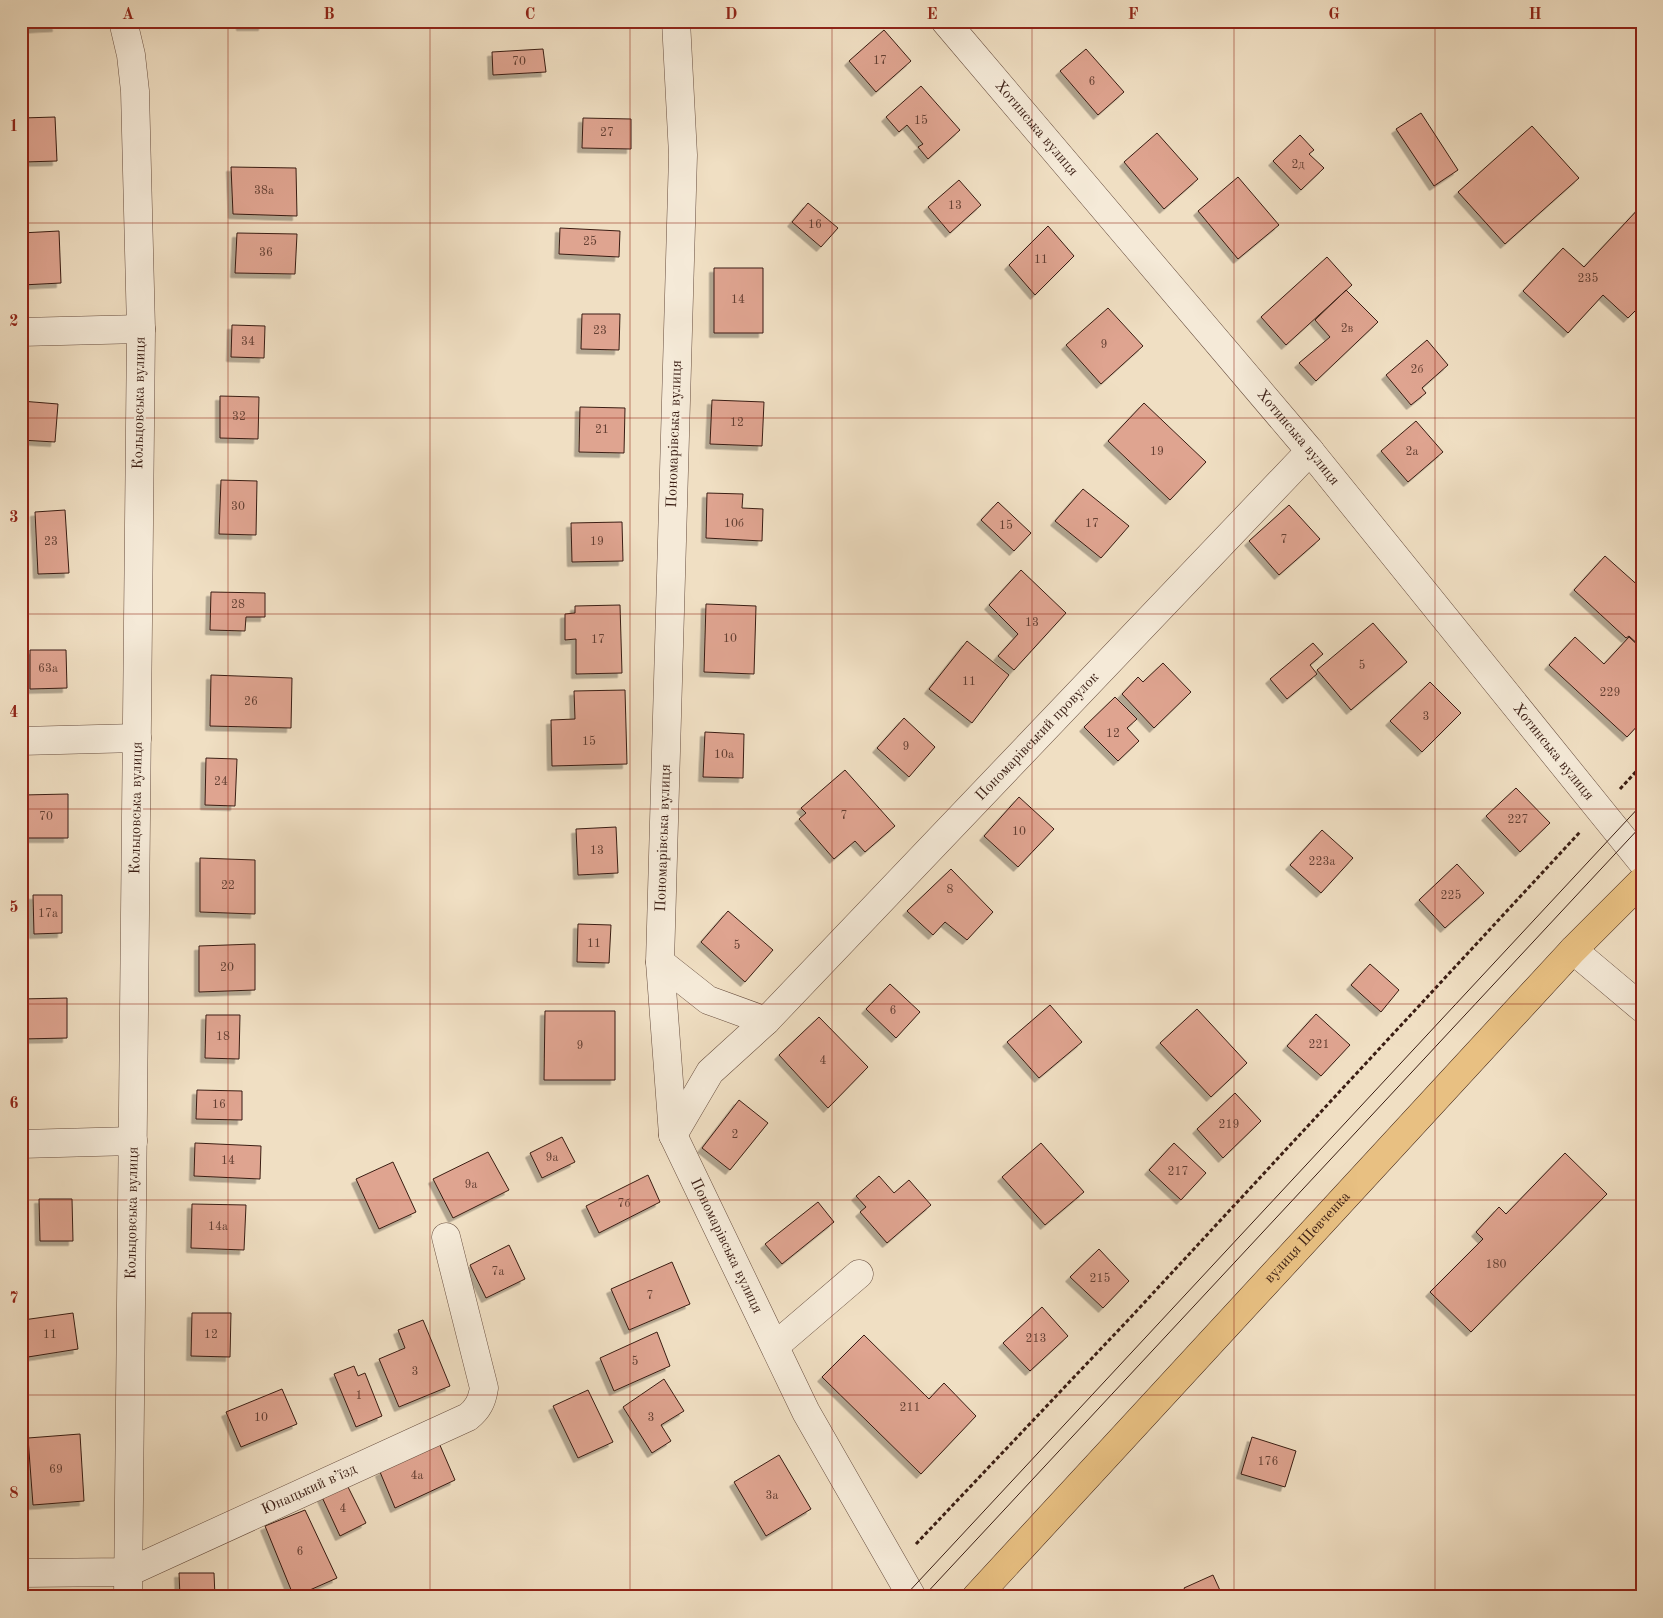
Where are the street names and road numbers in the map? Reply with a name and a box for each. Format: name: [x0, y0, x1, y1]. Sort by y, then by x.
street label: Хотинська вулиця: [992, 78, 1081, 179]
street label: Кольцовська вулиця: [131, 336, 149, 470]
street label: Пономарівська вулиця: [665, 360, 685, 508]
street label: Хотинська вулиця: [1254, 387, 1342, 488]
street label: Пономарівський провулок: [973, 669, 1102, 804]
street label: Хотинська вулиця: [1510, 701, 1597, 803]
street label: Кольцовська вулиця: [128, 741, 146, 875]
street label: Пономарівська вулиця: [654, 764, 674, 912]
street label: Кольцовська вулиця: [124, 1146, 142, 1280]
street label: Пономарівська вулиця: [687, 1176, 765, 1316]
street label: вулиця Шевченка: [1262, 1189, 1354, 1286]
street label: Юнацький в’їзд: [259, 1461, 359, 1518]

